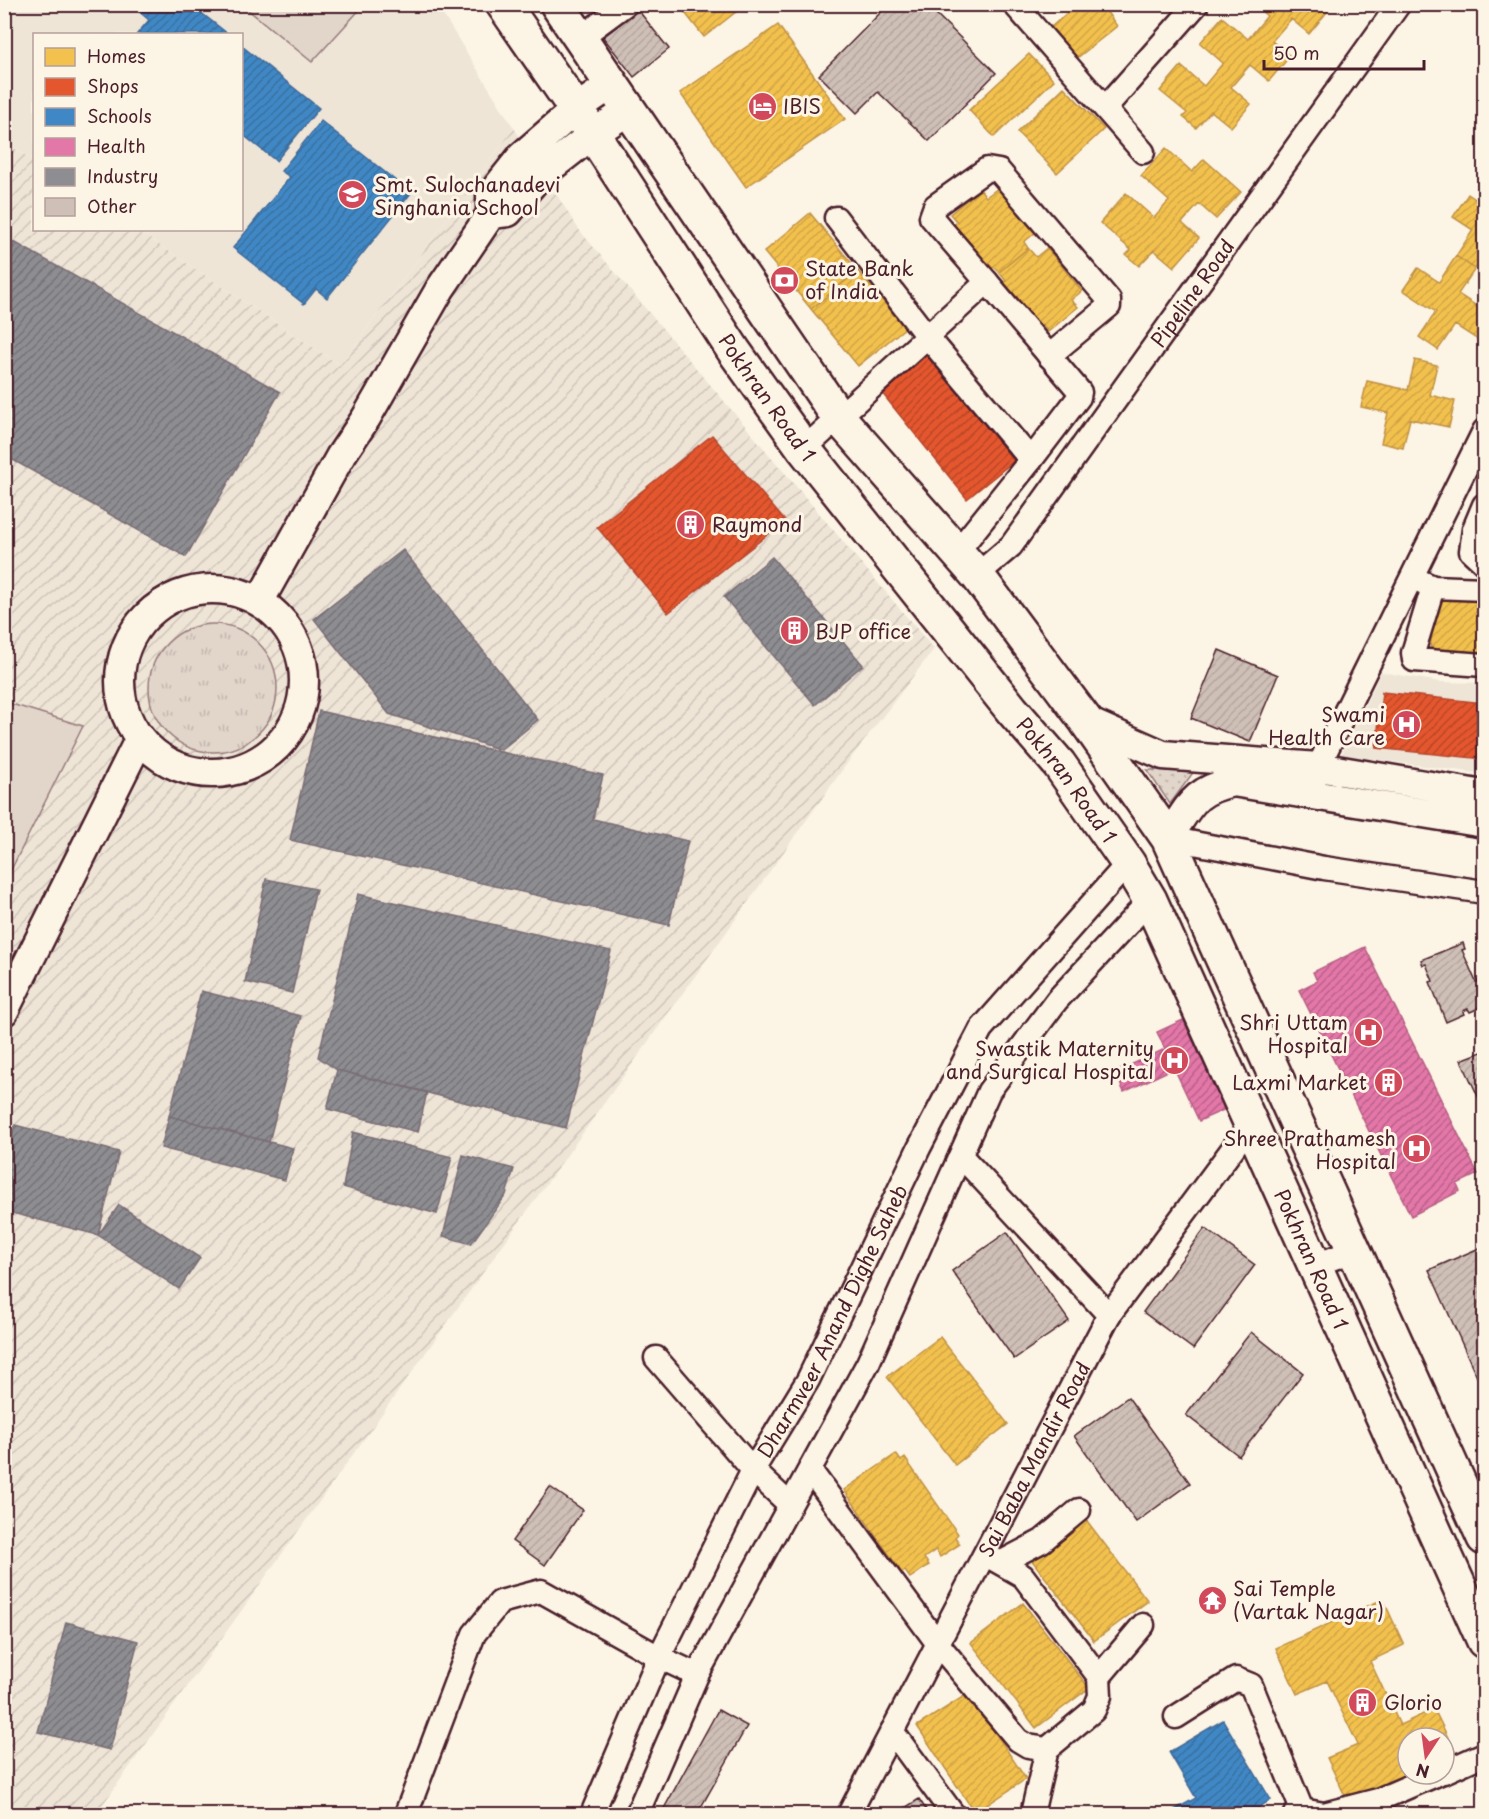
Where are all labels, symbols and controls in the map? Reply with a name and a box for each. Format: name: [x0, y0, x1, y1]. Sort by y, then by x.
legend: [33, 33, 243, 231]
scale bar: [1264, 33, 1424, 71]
text: 50 m: [1273, 39, 1320, 66]
text: Homes: [87, 42, 145, 69]
text: Shops: [87, 72, 138, 99]
hotel icon: IBIS: [746, 90, 778, 122]
place label: IBIS: [783, 91, 821, 121]
text: Schools: [87, 102, 152, 129]
text: Health: [87, 132, 146, 159]
text: Industry: [87, 162, 158, 189]
place label: Smt. Sulochanadevi Singhania School: [374, 169, 561, 222]
school or university icon: Smt. Sulochanadevi Singhania School: [337, 179, 369, 211]
text: Other: [87, 192, 137, 219]
street label: Pipeline Road: [1143, 233, 1241, 353]
place label: State Bank of India: [805, 253, 914, 306]
bank icon: State Bank of India: [768, 264, 800, 296]
street label: Pokhran Road 1: [711, 327, 823, 468]
building icon: Raymond: [675, 508, 707, 540]
place label: Raymond: [712, 509, 802, 539]
building icon: BJP office: [778, 615, 810, 647]
place label: BJP office: [815, 616, 911, 646]
place label: Swami Health Care: [1268, 699, 1385, 752]
hospital icon: Swami Health Care: [1390, 709, 1422, 741]
street label: Pokhran Road 1: [1009, 710, 1124, 849]
place label: Shri Uttam Hospital: [1239, 1007, 1348, 1060]
hospital icon: Shri Uttam Hospital: [1353, 1017, 1385, 1049]
place label: Swastik Maternity and Surgical Hospital: [946, 1033, 1154, 1086]
hospital icon: Swastik Maternity and Surgical Hospital: [1159, 1044, 1191, 1076]
building icon: Laxmi Market: [1372, 1066, 1404, 1098]
place label: Laxmi Market: [1232, 1067, 1367, 1097]
place label: Shree Prathamesh Hospital: [1223, 1123, 1396, 1176]
hospital icon: Shree Prathamesh Hospital: [1401, 1133, 1433, 1165]
street label: Dharmveer Anand Dighe Saheb: [749, 1179, 914, 1463]
street label: Pokhran Road 1: [1267, 1184, 1357, 1334]
street label: Sai Baba Mandir Road: [970, 1356, 1097, 1562]
place label: Sai Temple (Vartak Nagar): [1233, 1573, 1384, 1626]
temple icon: Sai Temple (Vartak Nagar): [1196, 1584, 1228, 1616]
building icon: Glorio: [1347, 1686, 1379, 1718]
place label: Glorio: [1384, 1687, 1442, 1717]
north arrow: [1396, 1726, 1456, 1786]
text: N: [1414, 1758, 1431, 1785]

